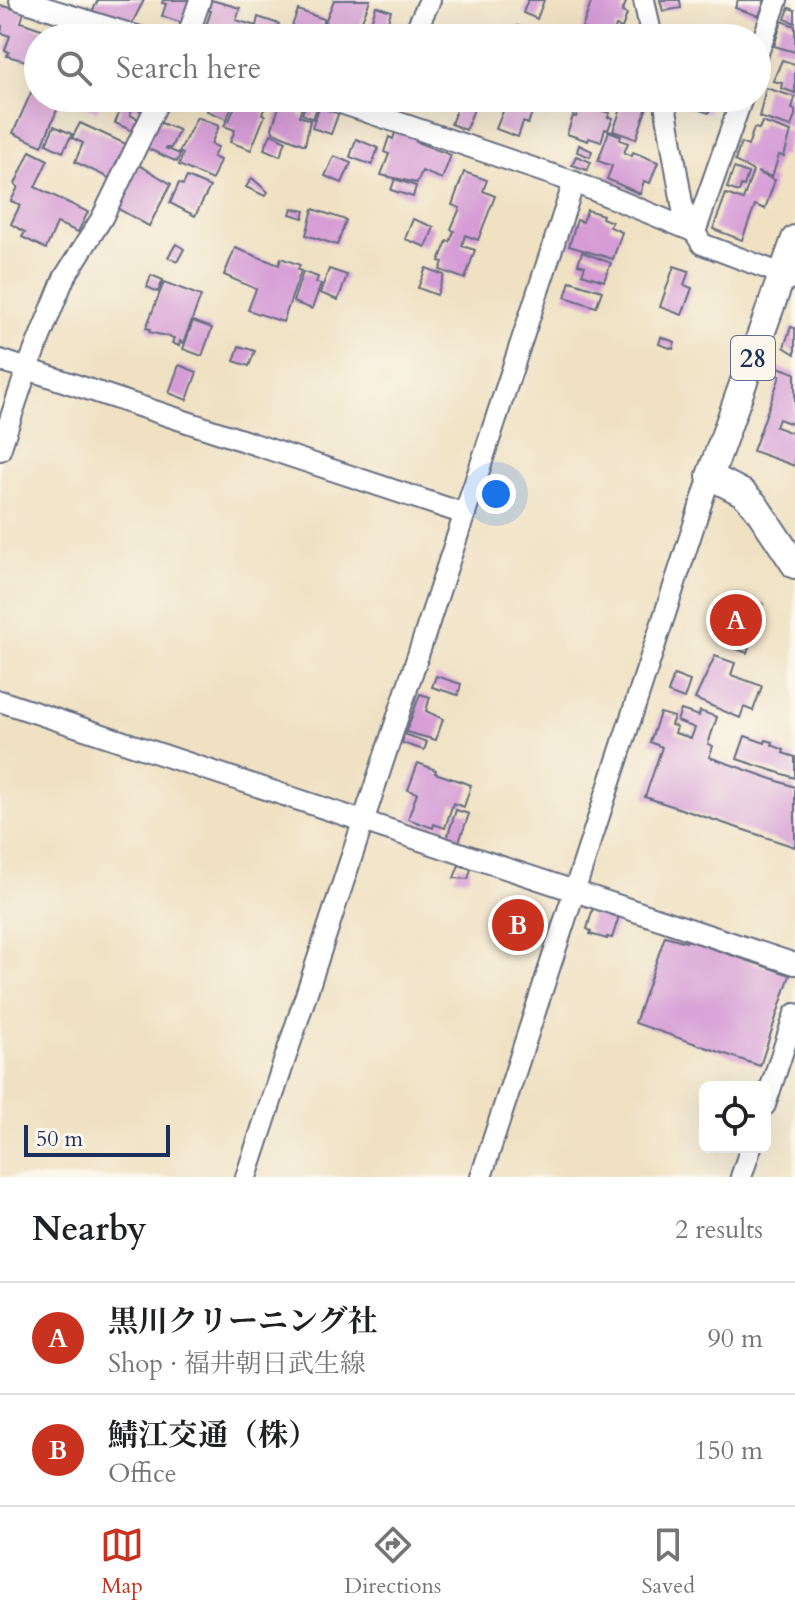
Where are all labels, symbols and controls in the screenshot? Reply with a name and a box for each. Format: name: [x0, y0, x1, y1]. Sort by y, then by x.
search box: [24, 24, 771, 112]
icon: search: [52, 46, 96, 90]
text: Search here: [116, 48, 261, 89]
road number: 28: [731, 336, 775, 380]
your location: [476, 474, 516, 514]
pin: A: [710, 590, 762, 650]
pin: B: [492, 895, 544, 955]
map controls: [699, 1081, 771, 1153]
button: locate: [699, 1081, 771, 1153]
scale bar: [24, 1121, 170, 1157]
text: 50 m: [36, 1124, 83, 1154]
text: Nearby: [32, 1206, 147, 1252]
text: 2 results: [675, 1212, 763, 1247]
text: 黒川クリーニング社: [108, 1301, 377, 1342]
text: A: [48, 1321, 68, 1356]
text: 90 m: [707, 1321, 763, 1356]
text: Shop · 福井朝日武生線: [108, 1346, 366, 1381]
text: 鯖江交通（株）: [108, 1415, 318, 1456]
text: B: [49, 1433, 67, 1468]
text: 150 m: [694, 1433, 763, 1468]
text: Office: [108, 1456, 177, 1491]
tab: Map: [100, 1523, 144, 1601]
tab: Directions: [344, 1523, 441, 1601]
tab: Saved: [642, 1523, 695, 1601]

